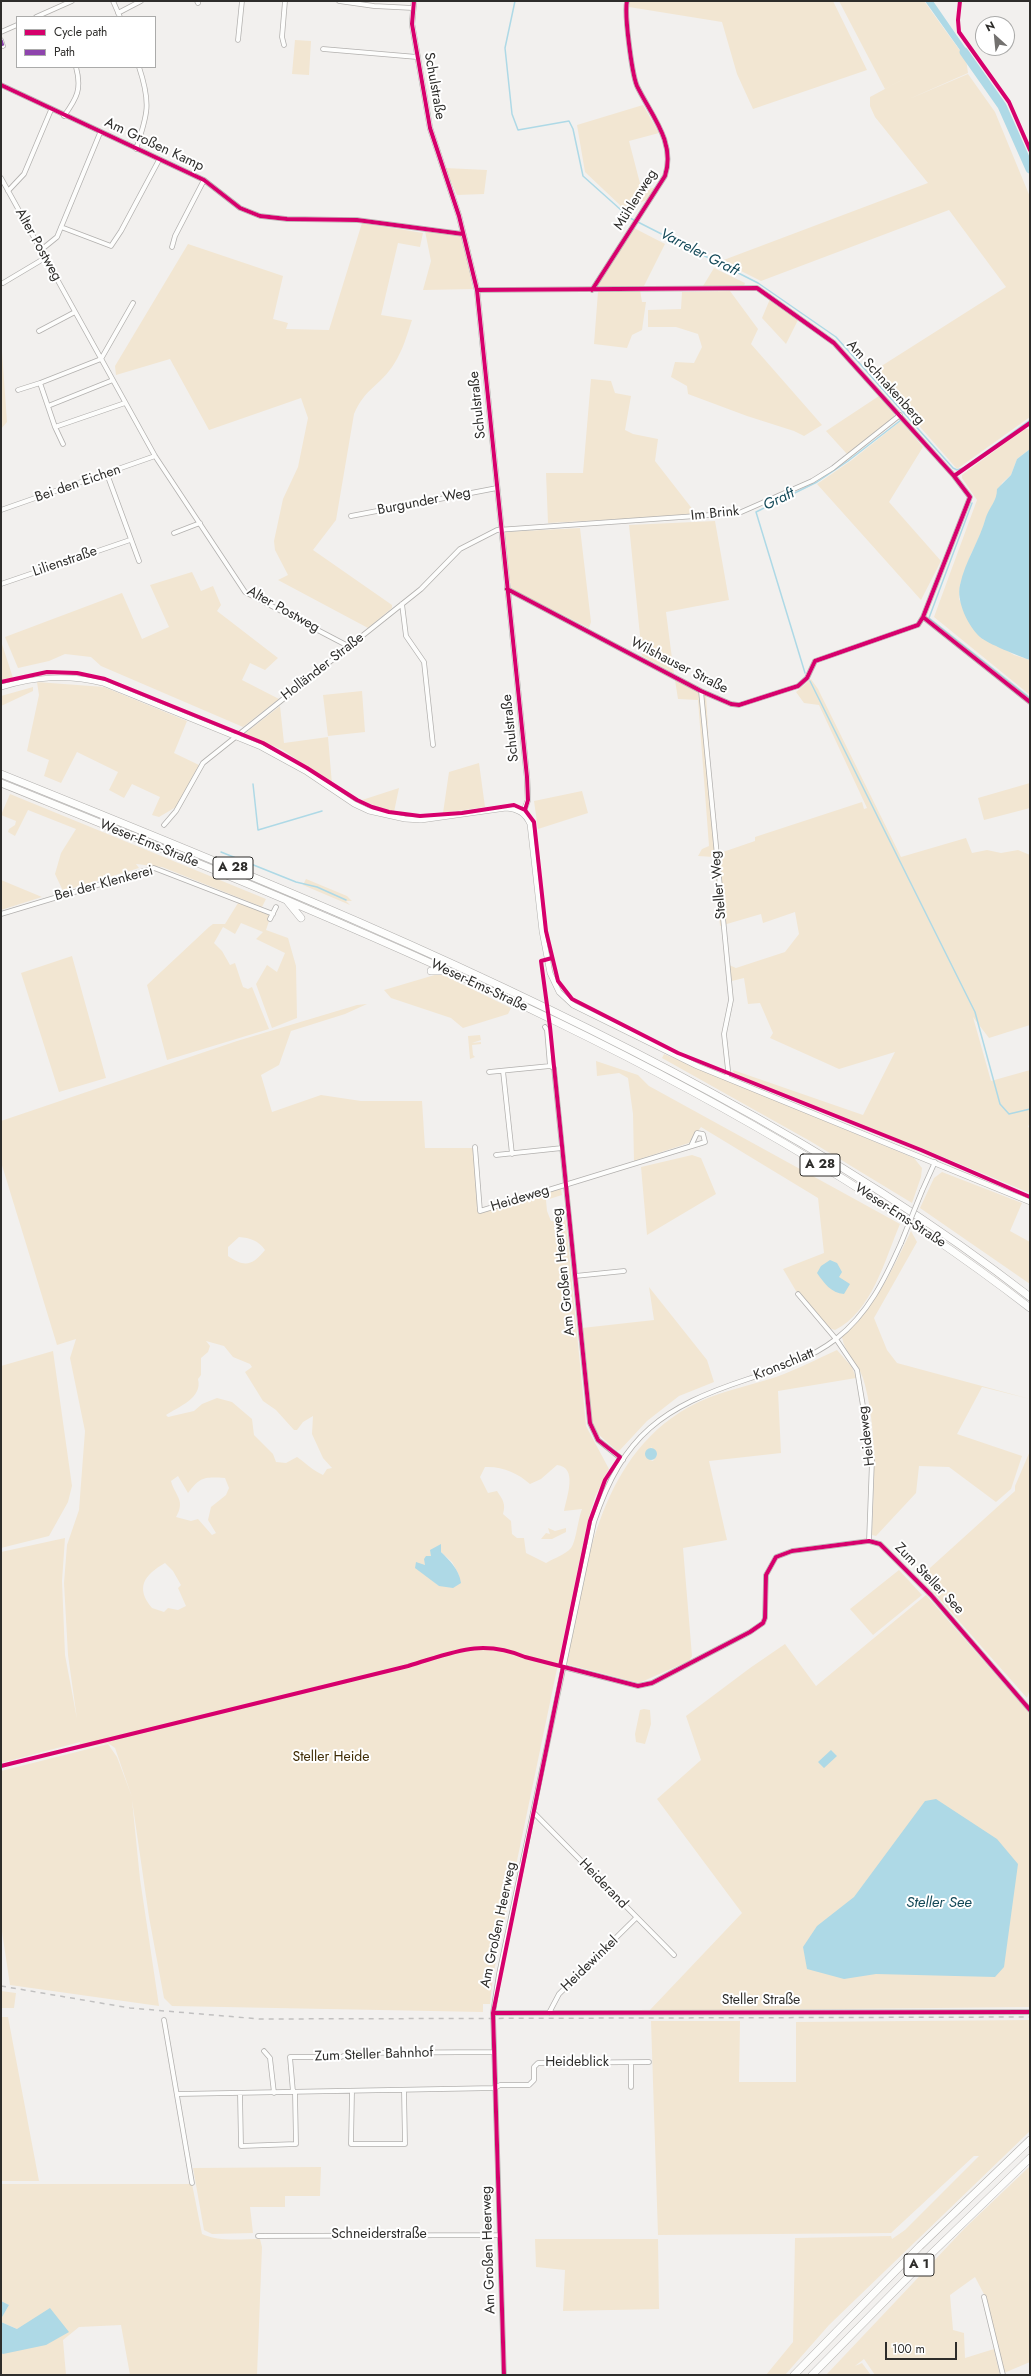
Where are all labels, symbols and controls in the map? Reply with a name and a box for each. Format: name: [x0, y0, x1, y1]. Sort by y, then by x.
legend: [16, 16, 156, 68]
north arrow: [975, 16, 1015, 56]
text: N: [982, 17, 998, 35]
text: Cycle path: [54, 23, 107, 41]
text: Path: [54, 43, 75, 61]
street label: Schulstraße: [420, 51, 448, 121]
street label: Am Großen Kamp: [102, 115, 206, 175]
street label: Mühlenweg: [611, 167, 661, 233]
street label: Alter Postweg: [11, 206, 65, 284]
water label: Varreler Graft: [656, 225, 742, 281]
street label: Am Schnakenberg: [842, 337, 928, 429]
street label: Schulstraße: [466, 370, 490, 440]
street label: Bei den Eichen: [33, 461, 123, 507]
street label: Burgunder Weg: [376, 485, 472, 519]
water label: Graft: [761, 485, 797, 515]
street label: Im Brink: [690, 503, 740, 525]
street label: Lilienstraße: [31, 543, 99, 581]
street label: Alter Postweg: [244, 583, 322, 637]
street label: Holländer Straße: [278, 630, 368, 704]
street label: Wilshauser Straße: [627, 634, 731, 698]
street label: Schulstraße: [499, 693, 523, 763]
street label: Weser-Ems-Straße: [97, 816, 201, 872]
street label: Steller Weg: [708, 850, 730, 920]
road number: A 28: [213, 857, 253, 879]
street label: Bei der Klenkerei: [53, 863, 155, 905]
street label: Weser-Ems-Straße: [428, 956, 530, 1016]
road number: A 28: [800, 1154, 840, 1176]
street label: Weser-Ems-Straße: [851, 1180, 949, 1252]
street label: Heideweg: [489, 1182, 551, 1216]
street label: Am Großen Heerweg: [549, 1207, 579, 1337]
street label: Kronschlatt: [751, 1345, 817, 1385]
street label: Heideweg: [855, 1405, 879, 1467]
street label: Zum Steller See: [891, 1540, 967, 1618]
park label: Steller Heide: [293, 1750, 369, 1766]
street label: Heiderand: [575, 1856, 631, 1912]
street label: Am Großen Heerweg: [477, 1861, 521, 1989]
water label: Steller See: [906, 1894, 972, 1912]
street label: Heidewinkel: [558, 1933, 622, 1995]
street label: Steller Straße: [722, 1993, 800, 2009]
street label: Zum Steller Bahnhof: [314, 2045, 434, 2065]
street label: Heideblick: [545, 2055, 609, 2071]
street label: Am Großen Heerweg: [478, 2186, 500, 2314]
street label: Schneiderstraße: [331, 2227, 427, 2243]
road number: A 1: [904, 2254, 934, 2276]
scale bar: [887, 2334, 959, 2360]
text: 100 m: [892, 2340, 925, 2358]

